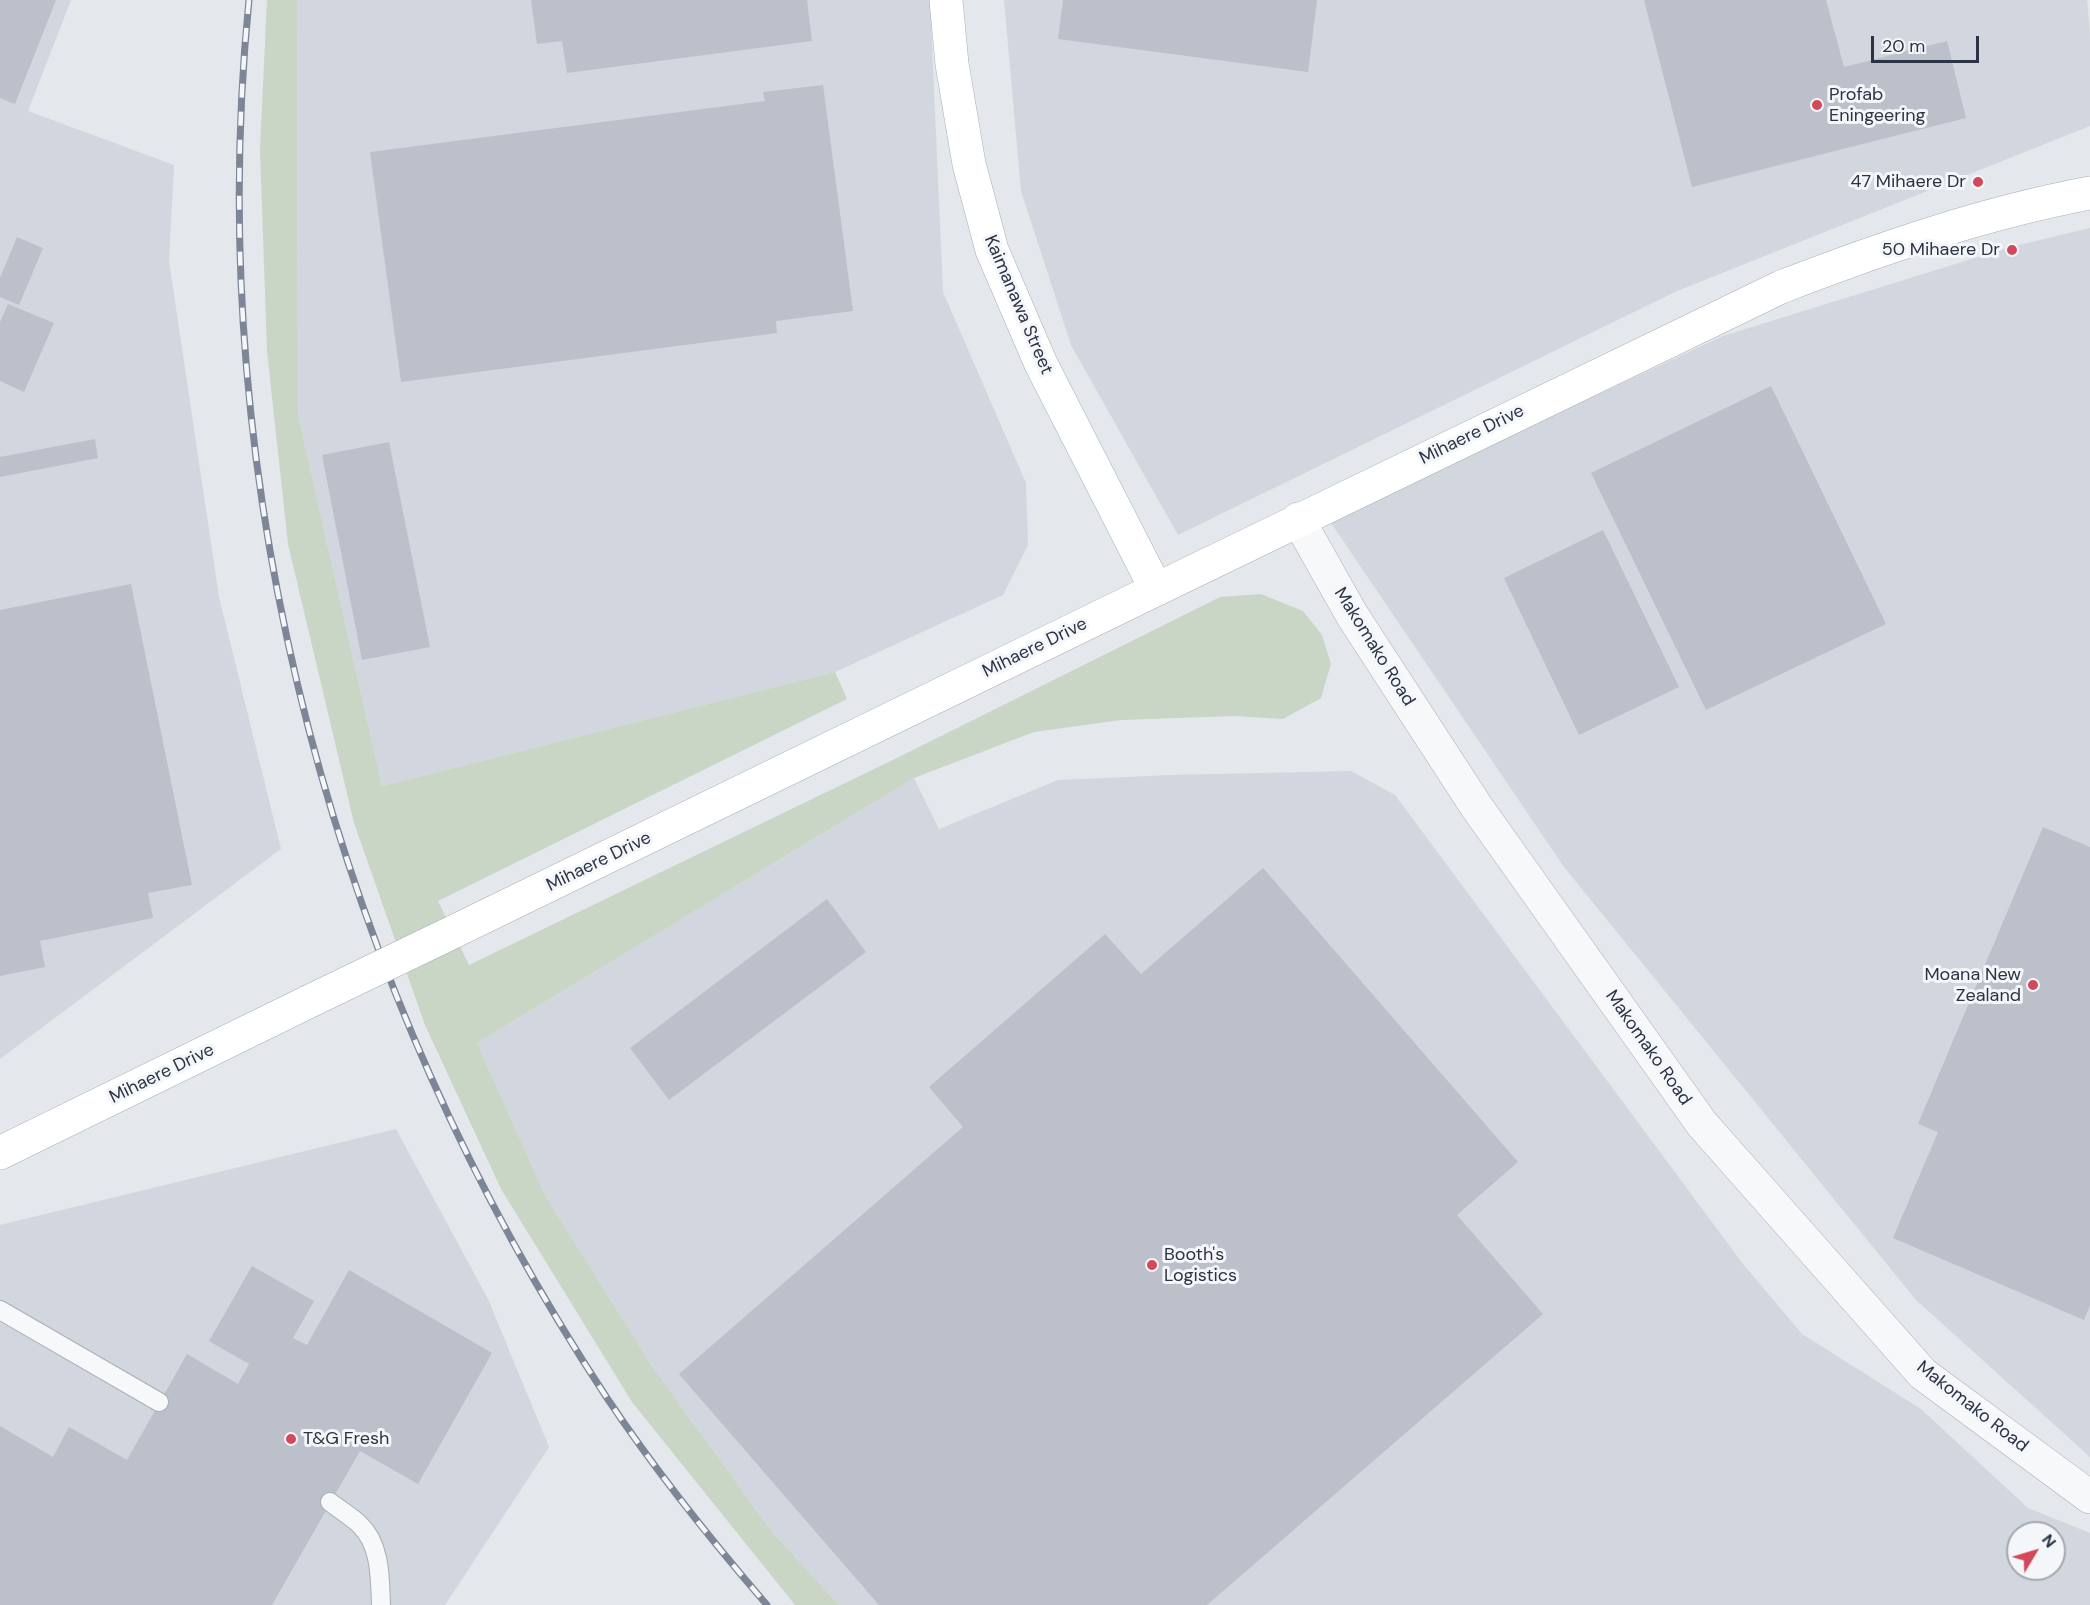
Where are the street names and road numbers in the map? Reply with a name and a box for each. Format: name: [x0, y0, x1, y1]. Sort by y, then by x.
street label: Kaimanawa Street: [979, 232, 1057, 378]
street label: Mihaere Drive: [1416, 400, 1528, 470]
street label: Makomako Road: [1329, 584, 1419, 710]
street label: Mihaere Drive: [979, 613, 1091, 683]
street label: Mihaere Drive: [543, 827, 655, 897]
street label: Makomako Road: [1600, 986, 1696, 1110]
street label: Mihaere Drive: [106, 1039, 218, 1109]
street label: Makomako Road: [1912, 1357, 2032, 1457]

